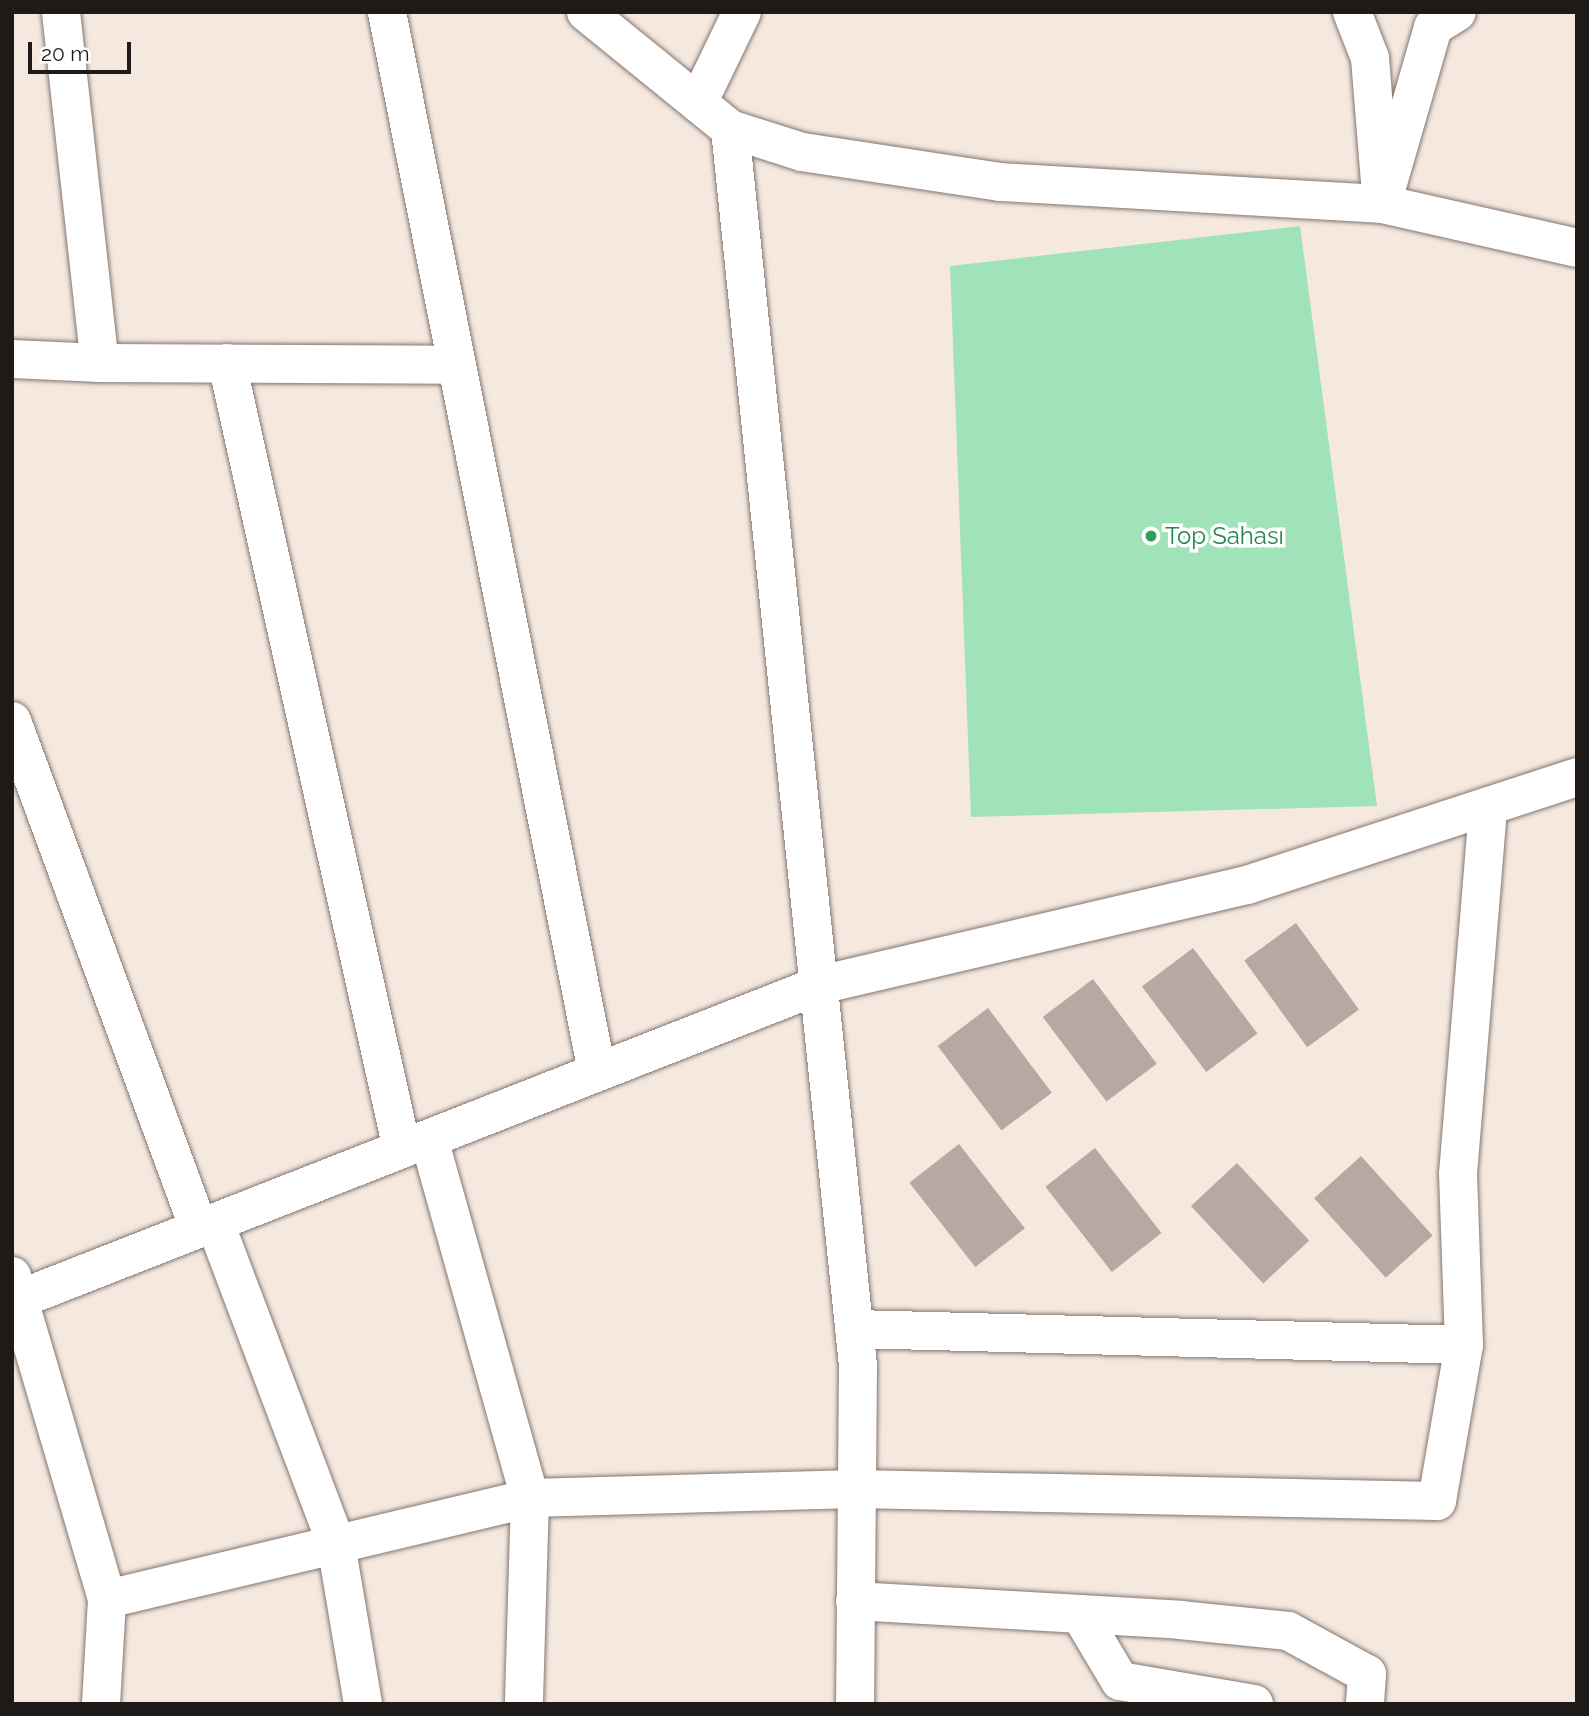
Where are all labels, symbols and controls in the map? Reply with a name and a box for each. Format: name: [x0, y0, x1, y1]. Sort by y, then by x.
scale bar: [32, 28, 135, 72]
text: 20 m: [41, 41, 89, 66]
place label: Top Sahası: [1165, 522, 1284, 550]
marker: Top Sahası: [1143, 528, 1159, 544]

